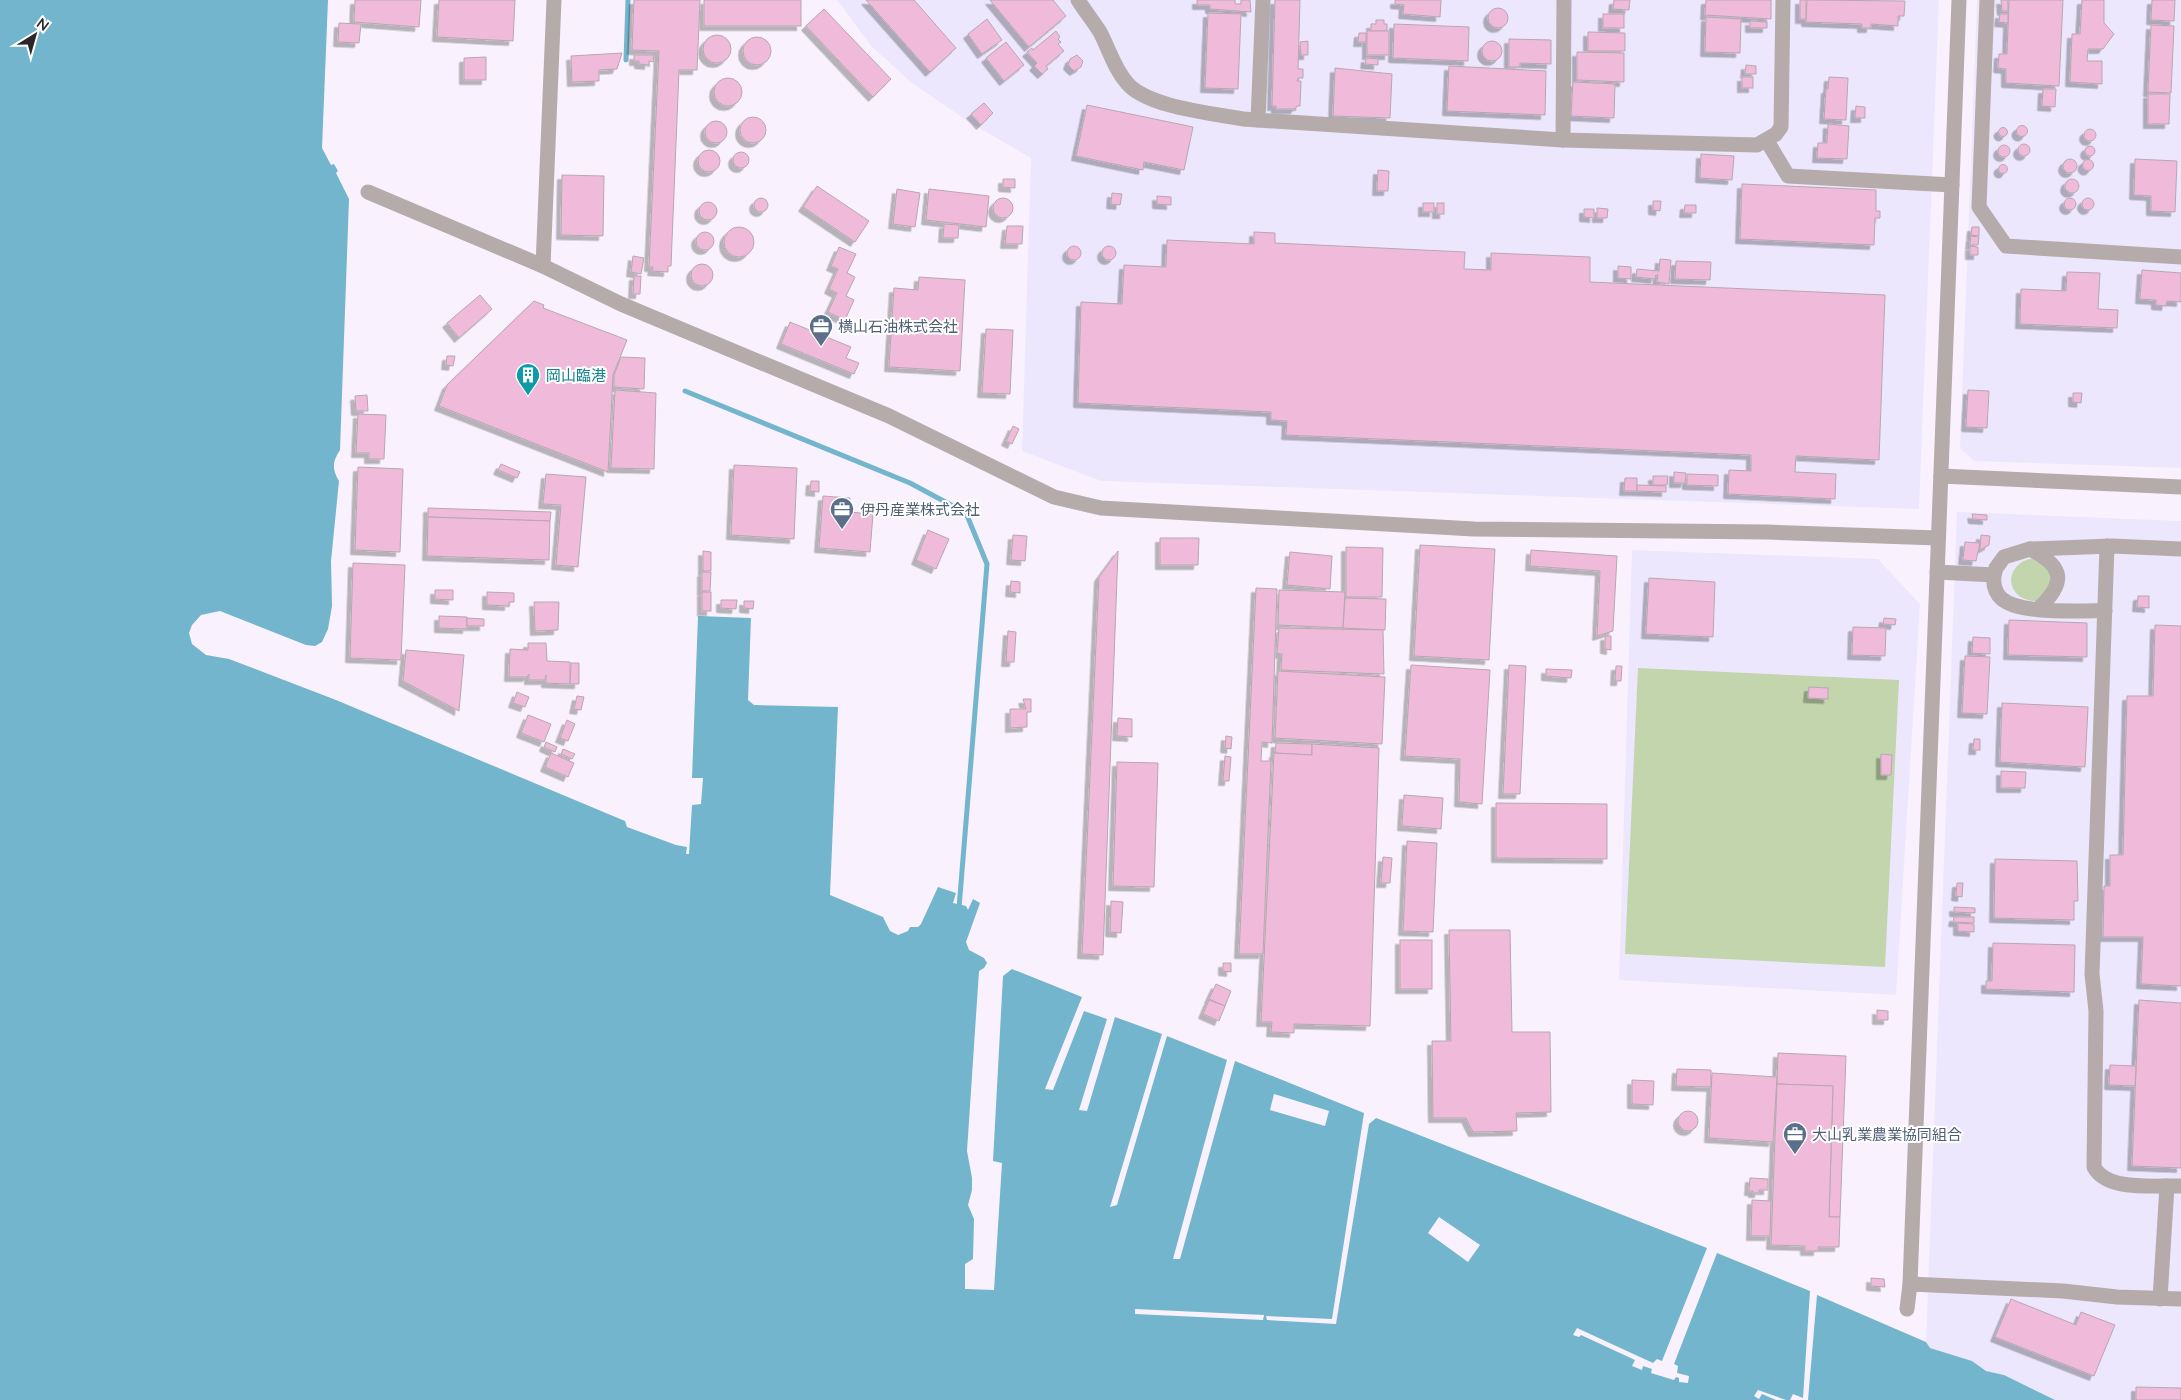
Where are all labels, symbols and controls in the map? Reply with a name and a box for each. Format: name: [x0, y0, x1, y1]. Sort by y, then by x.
north arrow: [10, 10, 60, 60]
text: N: [34, 14, 53, 34]
office icon: 横山石油株式会社: [808, 313, 834, 347]
place label: 横山石油株式会社: [838, 317, 958, 335]
building icon: 岡山臨港: [515, 362, 541, 396]
place label: 岡山臨港: [546, 366, 606, 384]
office icon: 伊丹産業株式会社: [829, 496, 855, 530]
place label: 伊丹産業株式会社: [860, 500, 980, 518]
office icon: 大山乳業農業協同組合: [1782, 1121, 1808, 1155]
place label: 大山乳業農業協同組合: [1812, 1125, 1962, 1143]

